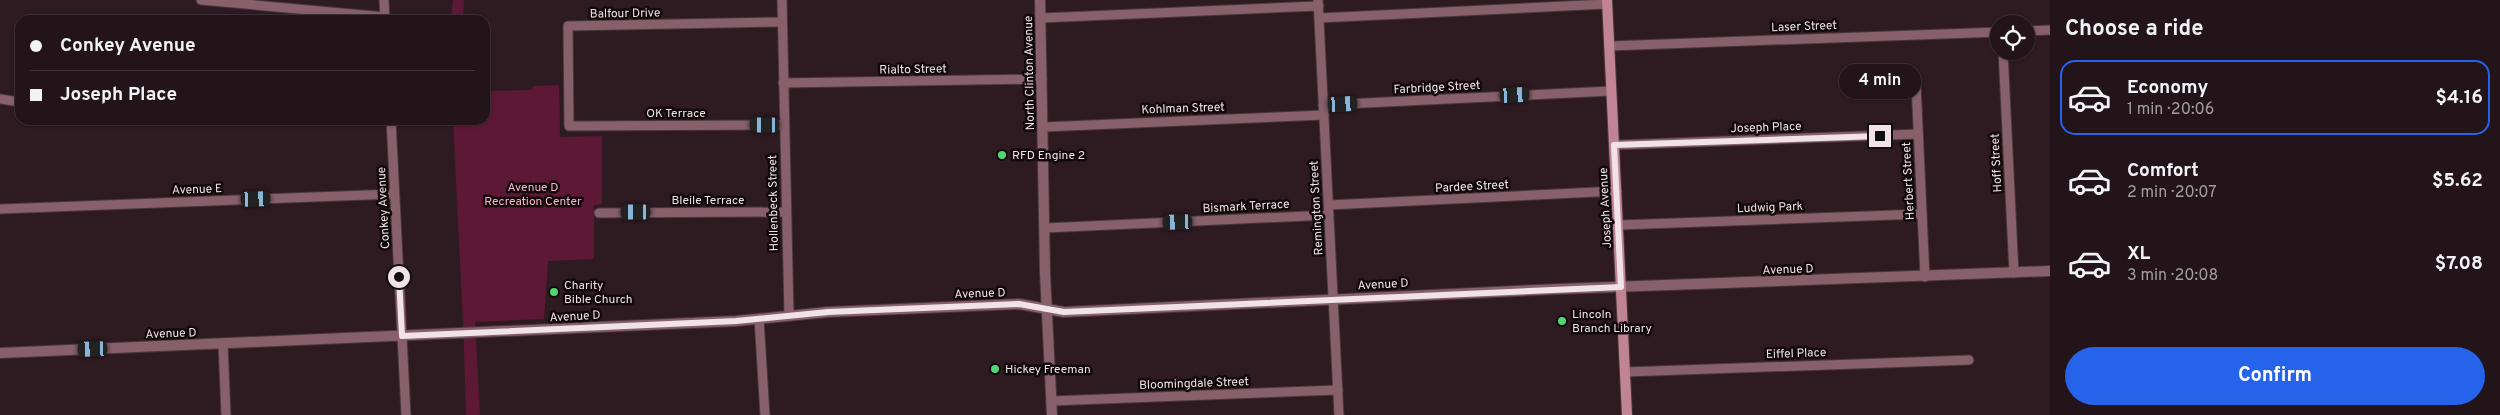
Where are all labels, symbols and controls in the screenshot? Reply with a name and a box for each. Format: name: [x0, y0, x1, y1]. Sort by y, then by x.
street label: Balfour Drive: [590, 5, 660, 23]
map controls: [1990, 15, 2035, 60]
button: locate: [1990, 15, 2035, 60]
street label: North Clinton Avenue: [1021, 16, 1039, 130]
text: Choose a ride: [2065, 16, 2203, 43]
street label: Laser Street: [1771, 18, 1837, 36]
text: Conkey Avenue: [60, 34, 196, 58]
street label: Rialto Street: [879, 61, 947, 79]
callout: 4 min: [1839, 64, 1921, 98]
text: 4 min: [1859, 71, 1901, 91]
icon: car: [2067, 75, 2112, 120]
text: Economy: [2127, 76, 2208, 100]
street label: Farbridge Street: [1393, 78, 1481, 98]
text: Joseph Place: [60, 83, 177, 107]
text: $4.16: [2435, 86, 2483, 110]
car: [1499, 87, 1530, 103]
car: [1327, 96, 1358, 112]
street label: Kohlman Street: [1141, 100, 1225, 118]
text: 1 min · 20:06: [2127, 100, 2214, 120]
street label: OK Terrace: [646, 106, 706, 122]
car: [750, 118, 780, 133]
street label: Joseph Place: [1730, 119, 1802, 137]
route end: [1869, 125, 1891, 147]
street label: Hoff Street: [1987, 133, 2007, 193]
street label: Herbert Street: [1899, 141, 1919, 221]
place label: RFD Engine 2: [1012, 148, 1085, 164]
marker: RFD Engine 2: [996, 149, 1008, 161]
street label: Hollenbeck Street: [765, 155, 783, 251]
icon: car: [2067, 158, 2112, 203]
text: Comfort: [2127, 159, 2199, 183]
street label: Remington Street: [1307, 160, 1327, 256]
street label: Conkey Avenue: [374, 166, 394, 249]
street label: Joseph Avenue: [1596, 167, 1616, 249]
text: $5.62: [2432, 169, 2483, 193]
street label: Pardee Street: [1435, 177, 1509, 197]
park label: Avenue D Recreation Center: [484, 180, 582, 210]
street label: Avenue E: [172, 181, 222, 199]
text: 2 min · 20:07: [2127, 183, 2217, 203]
car: [240, 191, 271, 207]
street label: Bleile Terrace: [671, 193, 745, 209]
street label: Bismark Terrace: [1202, 197, 1290, 217]
street label: Ludwig Park: [1737, 199, 1803, 217]
car: [621, 205, 651, 220]
car: [1162, 214, 1193, 230]
icon: car: [2067, 241, 2112, 286]
text: XL: [2127, 242, 2150, 266]
text: $7.08: [2435, 252, 2483, 276]
street label: Avenue D: [1762, 261, 1814, 279]
route start: [388, 266, 410, 288]
text: 3 min · 20:08: [2127, 266, 2218, 286]
street label: Avenue D: [1357, 276, 1409, 294]
place label: Charity Bible Church: [564, 278, 633, 308]
street label: Avenue D: [954, 285, 1006, 303]
marker: Charity Bible Church: [548, 286, 560, 298]
place label: Lincoln Branch Library: [1572, 307, 1652, 337]
street label: Avenue D: [549, 308, 601, 326]
marker: Lincoln Branch Library: [1556, 315, 1568, 327]
street label: Avenue D: [145, 325, 197, 343]
car: [77, 341, 108, 357]
street label: Eiffel Place: [1766, 345, 1827, 363]
button: Confirm: [2065, 347, 2485, 405]
place label: Hickey Freeman: [1005, 362, 1091, 378]
marker: Hickey Freeman: [989, 363, 1001, 375]
street label: Bloomingdale Street: [1139, 374, 1249, 394]

